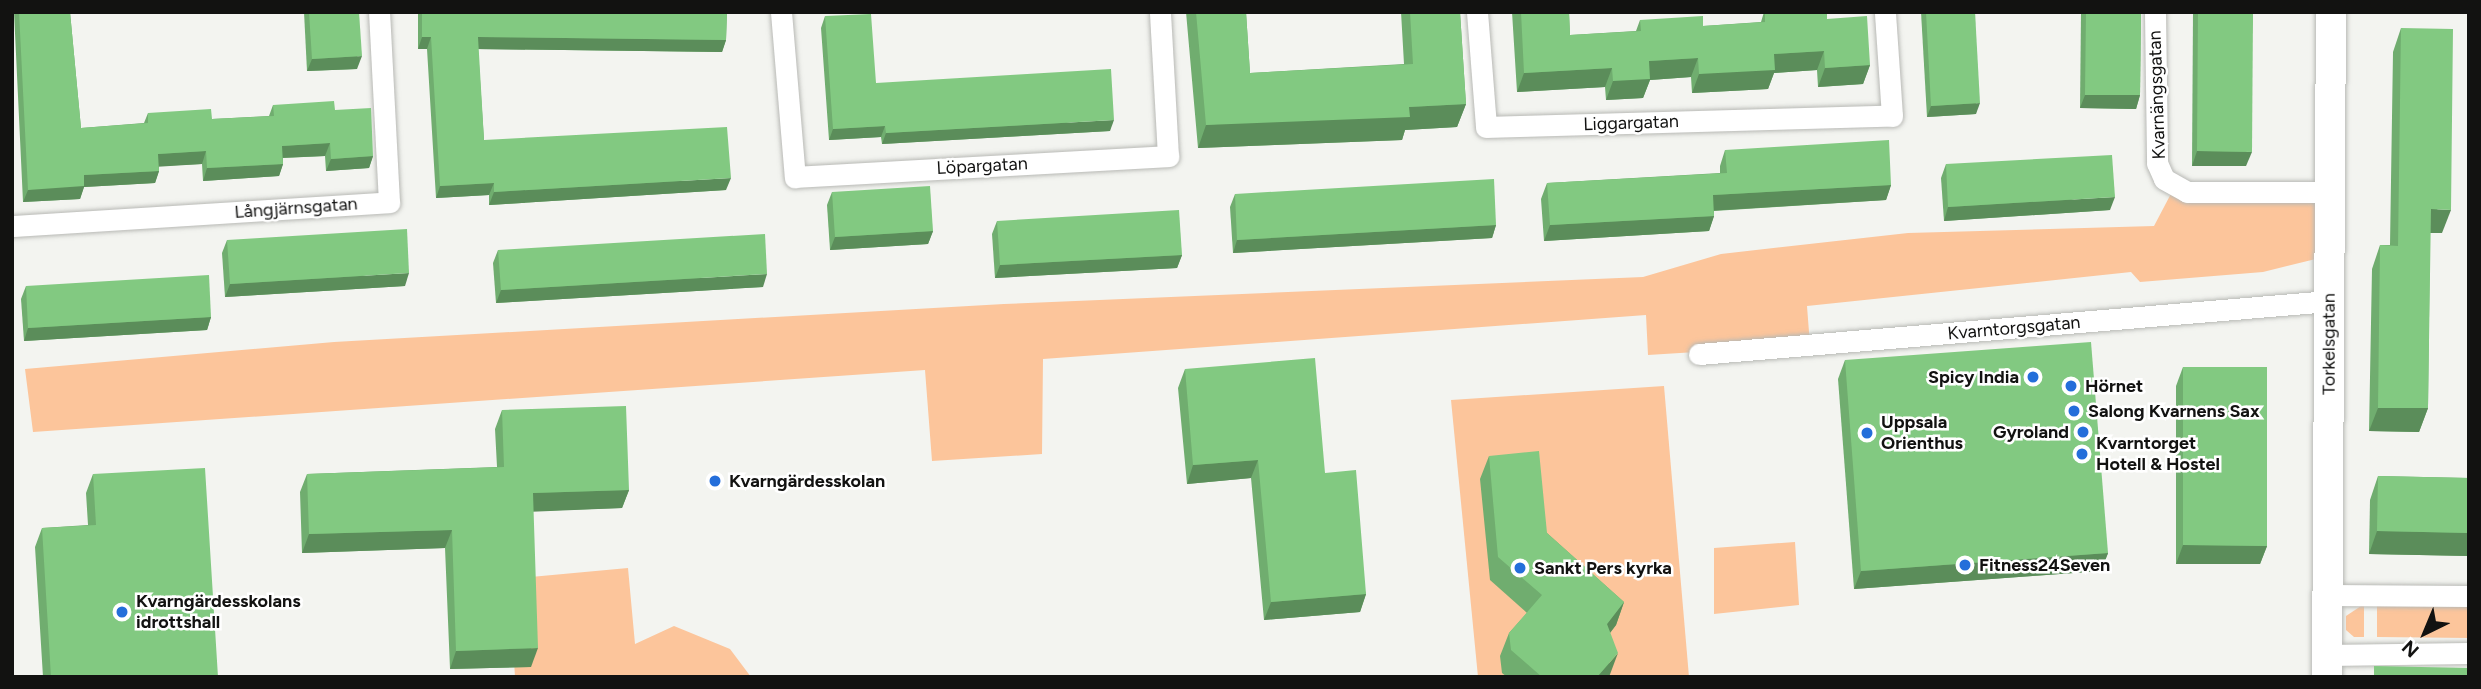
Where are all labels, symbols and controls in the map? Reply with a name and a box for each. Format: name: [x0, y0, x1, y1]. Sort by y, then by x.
street label: Kvarnängsgatan: [2144, 30, 2170, 160]
street label: Liggargatan: [1583, 111, 1679, 135]
street label: Löpargatan: [936, 153, 1028, 179]
street label: Långjärnsgatan: [234, 193, 358, 223]
street label: Torkelsgatan: [2318, 293, 2340, 395]
street label: Kvarntorgsgatan: [1947, 311, 2081, 345]
place label: Spicy India: [1928, 366, 2019, 388]
marker: Spicy India: [2025, 369, 2041, 385]
place label: Hörnet: [2085, 375, 2143, 397]
marker: Hörnet: [2063, 378, 2079, 394]
place label: Salong Kvarnens Sax: [2088, 400, 2260, 422]
marker: Salong Kvarnens Sax: [2066, 403, 2082, 419]
place label: Uppsala Orienthus: [1881, 412, 1963, 454]
place label: Gyroland: [1993, 421, 2069, 443]
marker: Gyroland: [2075, 424, 2091, 440]
marker: Uppsala Orienthus: [1859, 425, 1875, 441]
place label: Kvarntorget Hotell & Hostel: [2096, 433, 2220, 476]
marker: Kvarntorget Hotell & Hostel: [2074, 446, 2090, 462]
place label: Kvarngärdesskolan: [729, 470, 885, 492]
marker: Kvarngärdesskolan: [707, 473, 723, 489]
place label: Fitness24Seven: [1979, 554, 2110, 576]
place label: Sankt Pers kyrka: [1534, 557, 1672, 579]
marker: Fitness24Seven: [1957, 557, 1973, 573]
marker: Sankt Pers kyrka: [1512, 560, 1528, 576]
place label: Kvarngärdesskolans idrottshall: [136, 591, 301, 634]
north arrow: [2390, 598, 2460, 668]
marker: Kvarngärdesskolans idrottshall: [114, 604, 130, 620]
text: N: [2397, 635, 2424, 662]

